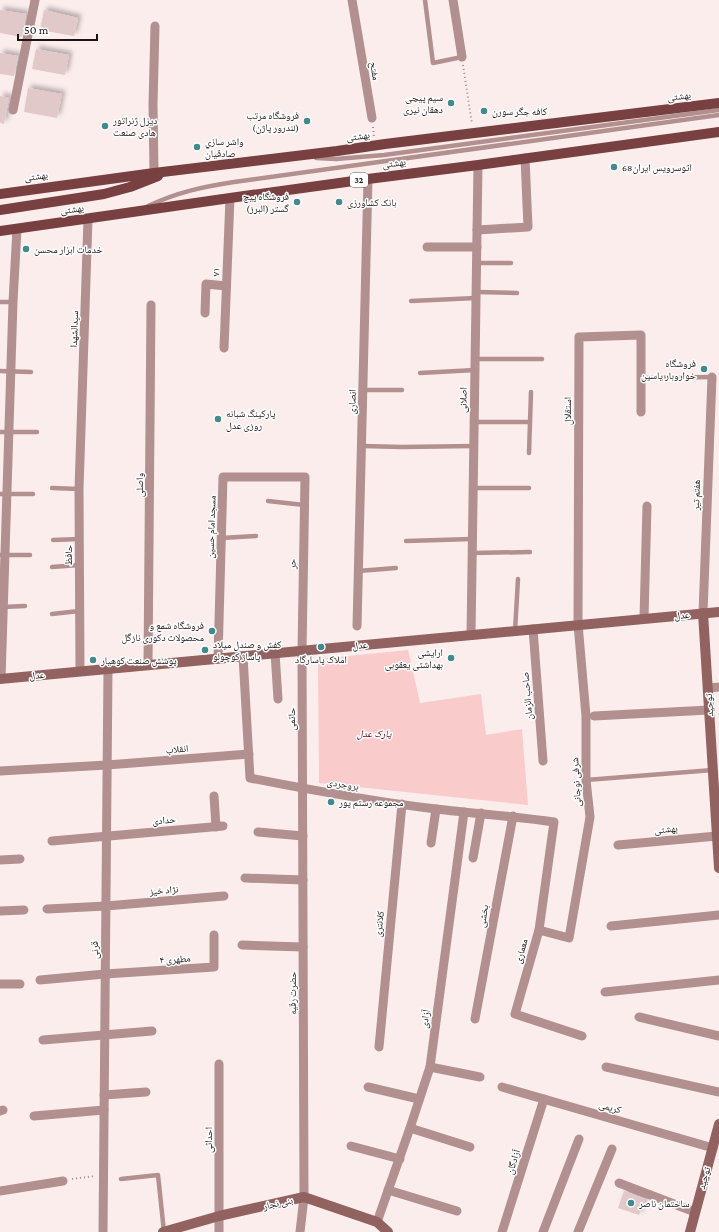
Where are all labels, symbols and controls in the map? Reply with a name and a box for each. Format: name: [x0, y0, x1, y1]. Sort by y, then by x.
scale bar: [18, 16, 97, 42]
text: 50 m: [24, 23, 49, 37]
street label: مفتح: [367, 61, 382, 82]
street label: بهشتی: [667, 89, 692, 104]
place label: سیم پیچی دهقان نیری: [403, 92, 443, 116]
marker: سیم پیچی دهقان نیری: [446, 98, 456, 108]
marker: کافه جگر سورن: [479, 106, 489, 116]
place label: کافه جگر سورن: [492, 106, 547, 118]
place label: فروشگاه مرتب (لندرور پاژن): [246, 110, 299, 134]
place label: دیزل ژنراتور هادی صنعت: [112, 115, 157, 139]
marker: فروشگاه مرتب (لندرور پاژن): [302, 116, 312, 126]
marker: دیزل ژنراتور هادی صنعت: [100, 121, 110, 131]
street label: بهشتی: [346, 129, 371, 144]
place label: واشر سازي صادقیان: [205, 136, 244, 160]
marker: واشر سازي صادقیان: [192, 142, 202, 152]
street label: بهشتى: [382, 156, 407, 171]
marker: اتوسرویس ایران68: [609, 162, 619, 172]
place label: اتوسرویس ایران68: [622, 162, 692, 174]
street label: بهشتی: [24, 169, 49, 184]
road number: 32: [350, 173, 368, 187]
place label: فروشگاه پیچ گستر (البرز): [243, 191, 290, 215]
marker: فروشگاه پیچ گستر (البرز): [292, 197, 302, 207]
marker: بانک کشاورزی: [334, 197, 344, 207]
place label: بانک کشاورزی: [347, 197, 397, 209]
street label: بهشتى: [60, 202, 85, 217]
marker: خدمات ابزار محسن: [21, 244, 31, 254]
place label: خدمات ابزار محسن: [34, 244, 103, 256]
street label: ۷۱: [210, 267, 222, 277]
street label: سیدالشهدا: [68, 310, 80, 348]
place label: فروشگاه خواروبار یاسین: [641, 358, 697, 382]
marker: فروشگاه خواروبار یاسین: [699, 364, 709, 374]
street label: اصلانی: [457, 387, 470, 413]
street label: انصاری: [346, 389, 359, 415]
street label: استقلال: [562, 397, 574, 425]
place label: پارکینگ شبانه روزی عدل: [226, 408, 275, 432]
marker: پارکینگ شبانه روزی عدل: [213, 414, 223, 424]
street label: واصلی: [134, 473, 146, 497]
street label: هفتم تیر: [690, 479, 704, 512]
street label: مسجد امام حسین: [204, 495, 220, 559]
street label: حافظ: [63, 544, 74, 565]
street label: حر: [286, 558, 298, 570]
street label: عدل: [674, 609, 690, 622]
place label: فروشگاه شمع و محصولات دکوری نازگل: [121, 620, 204, 644]
marker: فروشگاه شمع و محصولات دکوری نازگل: [207, 626, 217, 636]
place label: کفش و صندل میلاد پاساژ کوچولو: [213, 639, 281, 663]
street label: عدل: [352, 639, 368, 652]
marker: املاک پاسارگاد: [316, 642, 326, 652]
marker: کفش و صندل میلاد پاساژ کوچولو: [200, 645, 210, 655]
place label: ارایشی بهداشتی یعقوبی: [385, 647, 443, 671]
marker: ارایشی بهداشتی یعقوبی: [446, 653, 456, 663]
place label: املاک پاسارگاد: [295, 654, 347, 666]
marker: پوشش صنعت کوهیار: [88, 655, 98, 665]
place label: پوشش صنعت کوهیار: [100, 655, 177, 667]
street label: عدل: [29, 669, 45, 682]
street label: صاحب الزمان: [519, 671, 536, 721]
street label: توحید: [703, 693, 715, 717]
street label: حاتمی: [286, 707, 298, 731]
park label: پارک عدل: [357, 728, 392, 740]
street label: انقلاب: [165, 743, 189, 756]
street label: شرفی نوجانی: [569, 757, 584, 807]
street label: بروجردی: [326, 776, 360, 793]
marker: مجموعه رستم پور: [326, 797, 336, 807]
place label: مجموعه رستم پور: [338, 797, 404, 810]
street label: حدادی: [152, 813, 177, 828]
street label: بهشتی: [654, 822, 679, 837]
street label: نژاد خیز: [148, 883, 179, 897]
street label: بخشی: [476, 904, 491, 928]
street label: کلانتری: [372, 910, 387, 938]
street label: معماری: [512, 937, 531, 965]
street label: قرنی: [89, 941, 101, 959]
street label: مطهری ۴: [159, 952, 191, 967]
street label: حضرت رقیه: [287, 970, 298, 1015]
street label: آزادی: [418, 1008, 433, 1029]
street label: کریمی: [597, 1099, 622, 1116]
street label: احداثی: [203, 1127, 215, 1153]
street label: آزادگان: [504, 1148, 523, 1176]
street label: توحید: [696, 1166, 712, 1190]
street label: بنی نجار: [261, 1194, 294, 1213]
marker: ساختمان ناصر: [626, 1198, 636, 1208]
place label: ساختمان ناصر: [638, 1198, 690, 1210]

